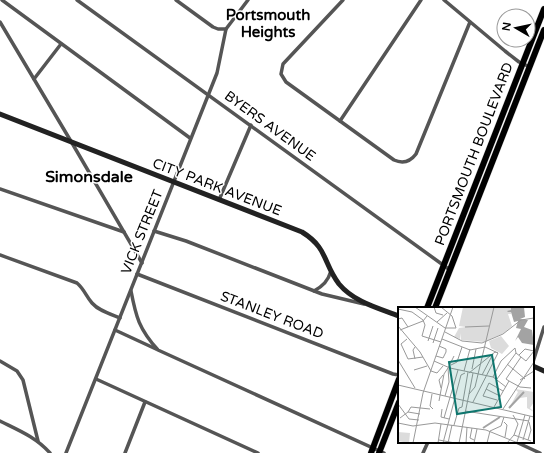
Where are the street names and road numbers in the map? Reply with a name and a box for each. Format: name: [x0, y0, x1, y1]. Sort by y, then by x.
street label: PORTSMOUTH BOULEVARD: [431, 60, 517, 248]
street label: BYERS AVENUE: [221, 87, 319, 165]
street label: CITY PARK AVENUE: [150, 155, 284, 219]
street label: VICK STREET: [117, 187, 167, 277]
street label: STANLEY ROAD: [218, 288, 326, 342]

